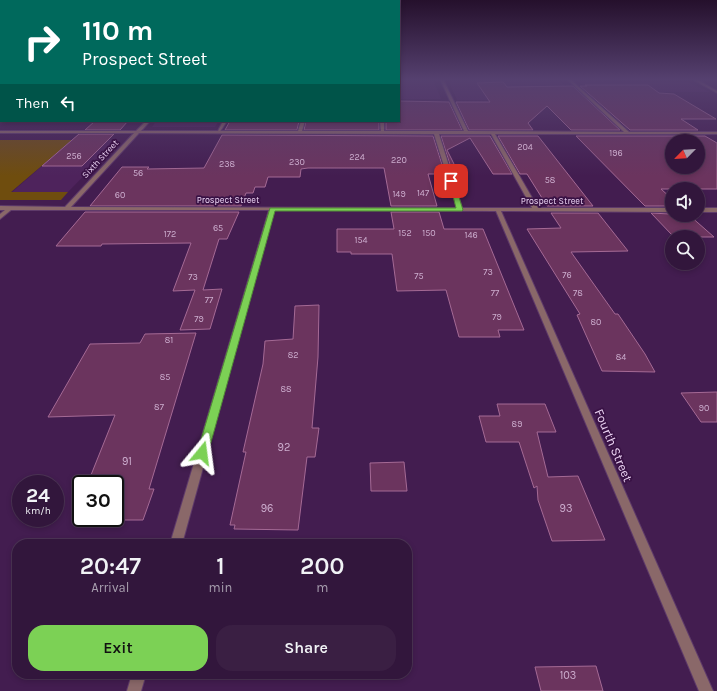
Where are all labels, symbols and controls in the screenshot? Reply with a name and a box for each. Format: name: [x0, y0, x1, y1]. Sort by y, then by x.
text: 110 m: [82, 14, 153, 47]
icon: right: [16, 16, 68, 68]
text: Prospect Street: [82, 48, 207, 70]
icon: left: [57, 92, 79, 114]
text: Then: [16, 94, 49, 112]
north arrow: [665, 134, 705, 174]
map controls: [665, 134, 705, 270]
street label: Sixth Street: [80, 137, 121, 180]
house number: 204: [517, 142, 533, 152]
house number: 196: [609, 148, 623, 158]
house number: 256: [66, 151, 82, 161]
house number: 224: [349, 152, 365, 162]
house number: 220: [391, 155, 407, 165]
house number: 230: [289, 157, 305, 167]
house number: 238: [219, 159, 235, 169]
pin: [434, 164, 468, 198]
house number: 56: [133, 168, 143, 178]
icon: arrive: [440, 170, 462, 192]
house number: 58: [545, 175, 556, 185]
button: sound: [665, 182, 705, 222]
house number: 147: [417, 188, 430, 198]
house number: 149: [392, 189, 406, 199]
house number: 60: [115, 190, 125, 200]
street label: Prospect Street: [197, 195, 260, 205]
street label: Prospect Street: [521, 196, 584, 206]
house number: 65: [213, 223, 223, 233]
house number: 152: [398, 228, 412, 238]
house number: 150: [422, 228, 436, 238]
house number: 172: [164, 229, 176, 239]
house number: 146: [464, 230, 478, 240]
button: search: [665, 230, 705, 270]
house number: 154: [354, 235, 368, 245]
house number: 73: [483, 267, 493, 277]
house number: 76: [562, 270, 572, 280]
house number: 75: [414, 271, 424, 281]
house number: 73: [188, 272, 198, 282]
house number: 77: [491, 288, 500, 298]
house number: 78: [573, 288, 583, 298]
house number: 77: [205, 295, 214, 305]
house number: 79: [492, 312, 502, 322]
house number: 79: [194, 314, 204, 324]
house number: 80: [591, 317, 601, 327]
house number: 81: [165, 335, 173, 345]
house number: 82: [288, 350, 298, 360]
house number: 84: [616, 352, 626, 362]
house number: 85: [160, 372, 170, 382]
house number: 88: [280, 384, 292, 394]
house number: 87: [154, 402, 165, 412]
house number: 90: [699, 403, 709, 413]
street label: Fourth Street: [591, 407, 636, 484]
house number: 89: [512, 419, 522, 429]
position arrow: [181, 432, 223, 474]
house number: 92: [278, 441, 290, 454]
house number: 91: [122, 455, 132, 468]
speed limit sign: 30: [72, 475, 124, 527]
text: 24: [26, 484, 50, 507]
house number: 96: [261, 502, 273, 515]
house number: 93: [560, 502, 572, 515]
text: km/h: [25, 505, 51, 517]
text: 20:47: [80, 552, 141, 580]
text: 1: [216, 552, 225, 580]
text: 200: [300, 552, 344, 580]
text: Arrival: [91, 580, 129, 595]
text: min: [209, 580, 232, 595]
text: m: [316, 580, 328, 595]
button: Exit: [28, 625, 208, 671]
button: Share: [216, 625, 396, 671]
house number: 103: [560, 669, 576, 682]

